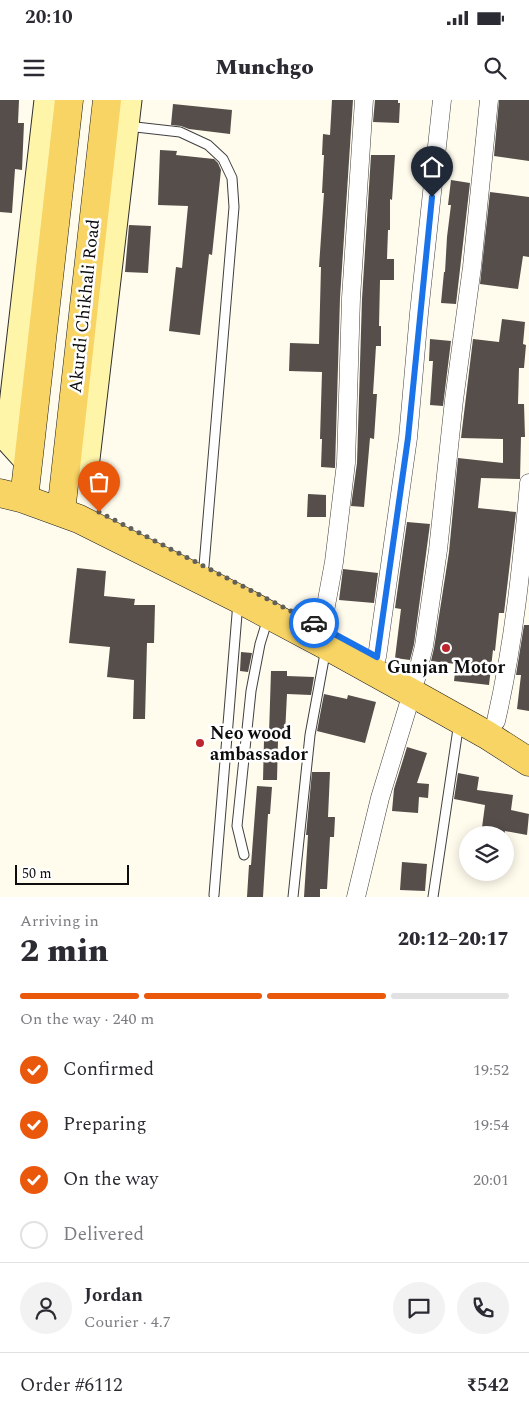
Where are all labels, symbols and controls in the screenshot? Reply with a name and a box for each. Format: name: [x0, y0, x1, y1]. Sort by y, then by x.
text: 20:10: [25, 3, 73, 32]
text: Munchgo: [215, 51, 314, 84]
icon: menu: [20, 54, 48, 82]
icon: search: [481, 54, 509, 82]
pin: [411, 146, 453, 197]
icon: home: [418, 153, 446, 181]
street label: Akurdi Chikhali Road: [62, 218, 107, 394]
pin: [78, 461, 120, 512]
icon: bag: [85, 468, 113, 496]
courier: [289, 598, 339, 648]
icon: car: [300, 609, 328, 637]
marker: Gunjan Motor: [440, 642, 452, 654]
place label: Gunjan Motor: [387, 654, 505, 681]
place label: Neo wood ambassador: [210, 720, 308, 768]
marker: Neo wood ambassador: [194, 737, 206, 749]
map controls: [459, 826, 514, 881]
button: layers: [459, 826, 514, 881]
scale bar: [15, 862, 129, 885]
text: 50 m: [22, 863, 52, 884]
text: Arriving in: [20, 909, 99, 933]
text: 20:12–20:17: [398, 925, 509, 954]
text: 2 min: [20, 927, 108, 976]
text: On the way · 240 m: [20, 1007, 154, 1031]
text: Confirmed: [63, 1055, 154, 1084]
icon: check: [20, 1056, 48, 1084]
text: 19:52: [473, 1058, 509, 1082]
text: Preparing: [63, 1110, 147, 1139]
icon: check: [20, 1111, 48, 1139]
text: 19:54: [473, 1113, 509, 1137]
text: On the way: [63, 1165, 159, 1194]
icon: check: [20, 1166, 48, 1194]
text: 20:01: [473, 1168, 509, 1192]
text: Delivered: [63, 1220, 144, 1249]
text: Jordan: [84, 1281, 143, 1310]
button: person: [20, 1282, 72, 1334]
button: chat: [393, 1282, 445, 1334]
button: phone: [457, 1282, 509, 1334]
text: Courier · 4.7: [84, 1310, 171, 1334]
text: Order #6112: [20, 1371, 123, 1400]
text: ₹542: [466, 1371, 509, 1400]

